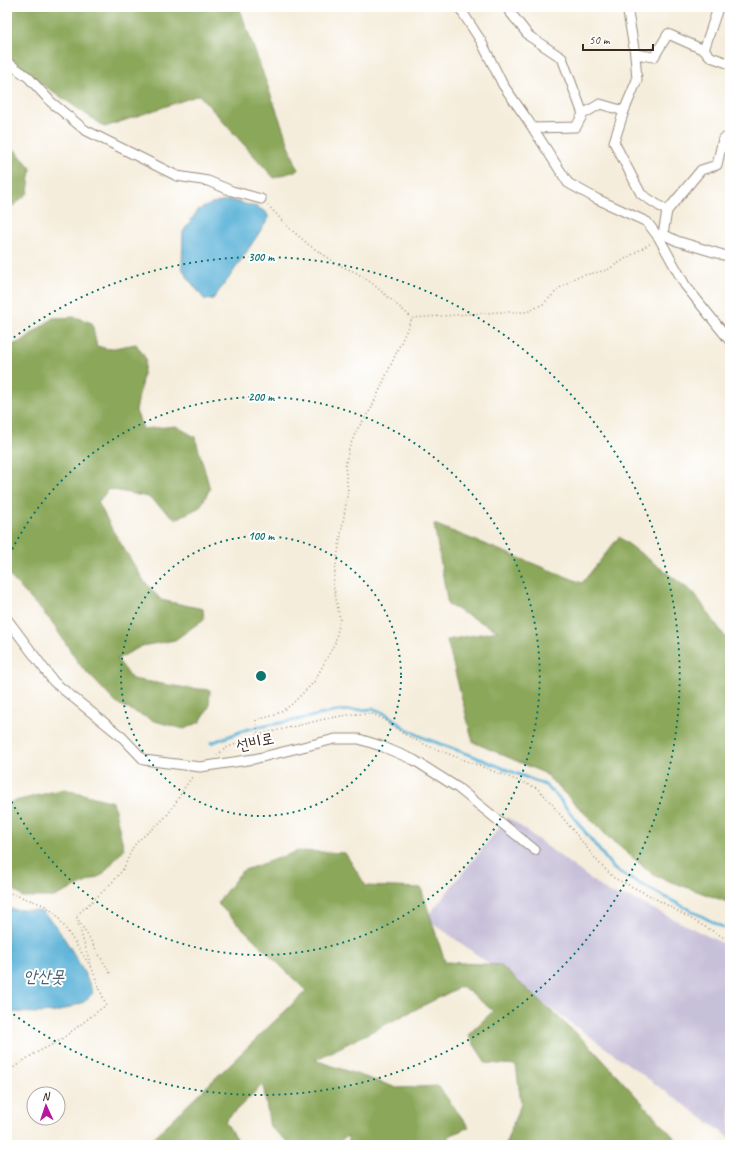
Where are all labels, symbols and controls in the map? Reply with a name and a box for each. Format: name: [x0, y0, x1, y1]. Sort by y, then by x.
scale bar: [583, 26, 653, 52]
text: 50 m: [589, 32, 611, 48]
text: 300 m: [248, 249, 275, 265]
text: 200 m: [248, 389, 275, 405]
text: 100 m: [248, 528, 275, 544]
centre of rings: [254, 669, 268, 683]
street label: 선비로: [234, 728, 276, 756]
water label: 안산못: [23, 966, 65, 987]
north arrow: [26, 1086, 66, 1126]
text: N: [42, 1089, 51, 1103]

